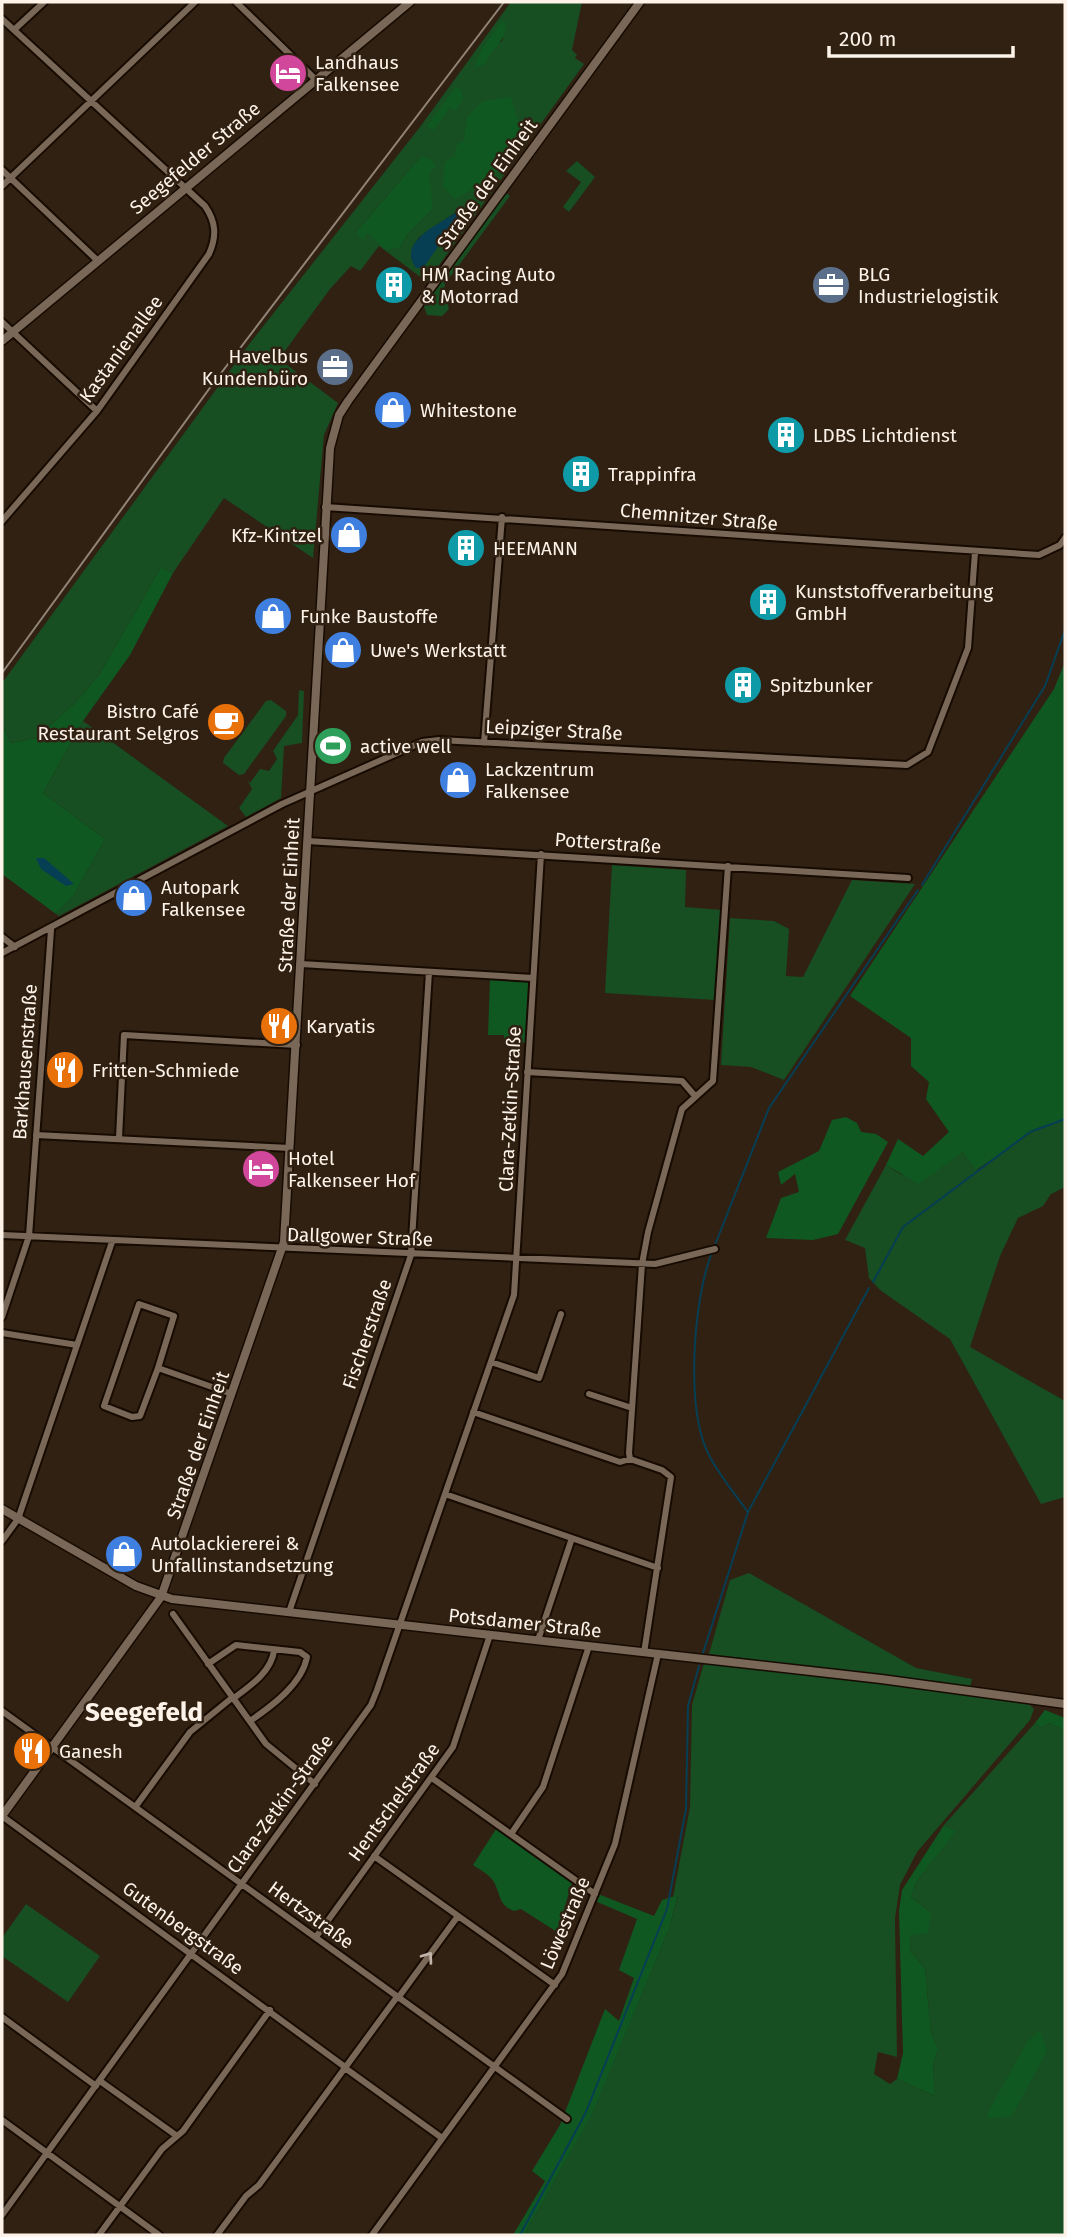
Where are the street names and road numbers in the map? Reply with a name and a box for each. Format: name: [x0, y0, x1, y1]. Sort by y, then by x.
street label: Seegefelder Straße: [125, 97, 265, 219]
street label: Straße der Einheit: [432, 114, 542, 254]
street label: Kastanienallee: [74, 291, 168, 407]
street label: Chemnitzer Straße: [619, 499, 779, 535]
street label: Leipziger Straße: [485, 715, 623, 745]
street label: Straße der Einheit: [273, 817, 305, 973]
street label: Potterstraße: [554, 828, 662, 858]
street label: Barkhausenstraße: [8, 983, 42, 1141]
street label: Clara-Zetkin-Straße: [494, 1026, 526, 1192]
street label: Dallgower Straße: [287, 1223, 433, 1251]
street label: Fischerstraße: [337, 1276, 397, 1392]
street label: Straße der Einheit: [162, 1368, 234, 1522]
street label: Potsdamer Straße: [447, 1604, 603, 1642]
street label: Clara-Zetkin-Straße: [222, 1730, 338, 1878]
street label: Hentschelstraße: [343, 1738, 445, 1866]
street label: Löwestraße: [535, 1873, 595, 1973]
street label: Gutenbergstraße: [118, 1876, 248, 1980]
street label: Hertzstraße: [264, 1876, 358, 1954]

